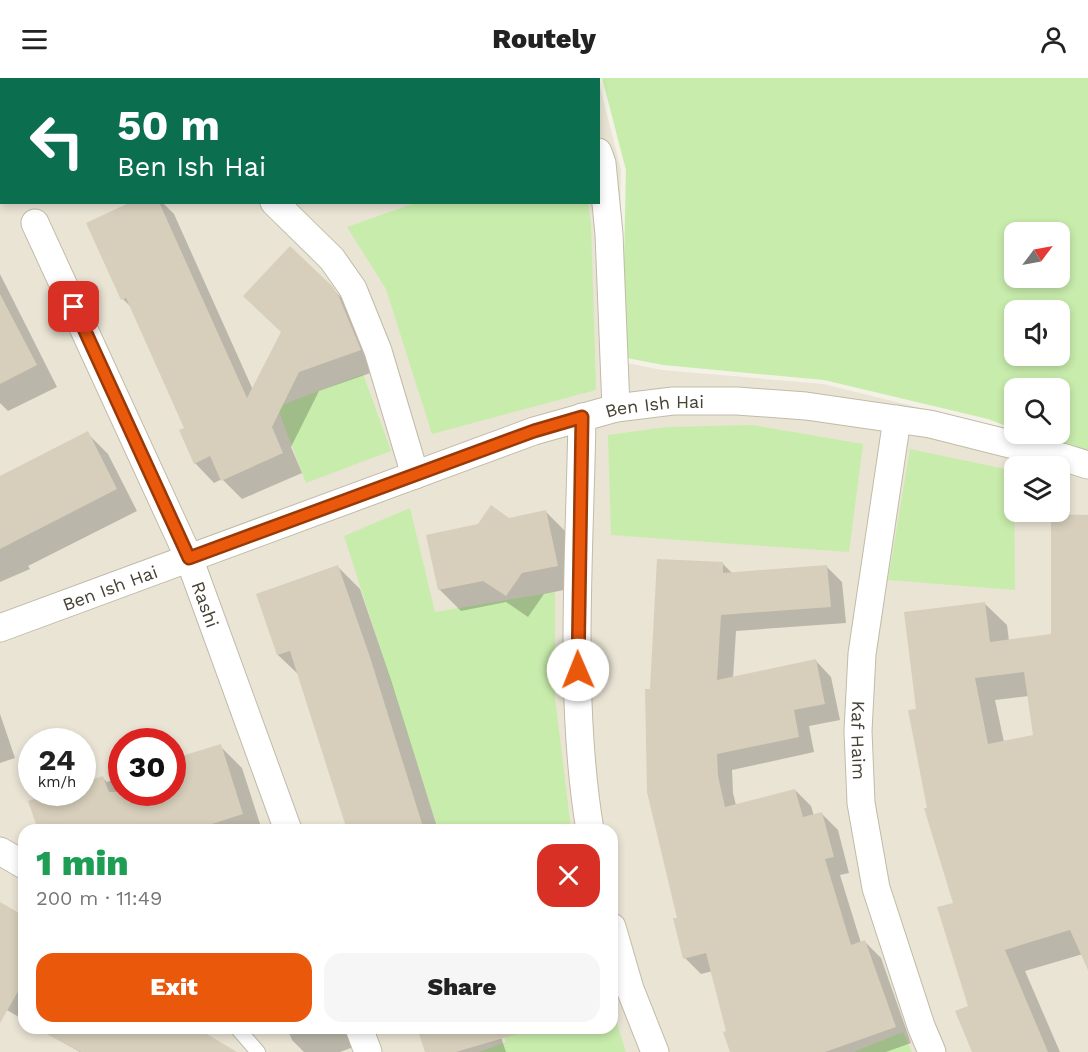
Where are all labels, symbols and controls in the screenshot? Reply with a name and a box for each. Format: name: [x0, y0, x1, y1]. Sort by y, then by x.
icon: menu: [18, 23, 51, 56]
text: Routely: [492, 23, 596, 55]
icon: person: [1037, 23, 1070, 56]
text: 50 m: [117, 101, 220, 150]
icon: left: [18, 102, 96, 180]
text: Ben Ish Hai: [117, 151, 266, 183]
north arrow: [1004, 222, 1070, 288]
map controls: [1004, 222, 1070, 522]
pin: [48, 281, 99, 332]
icon: arrive: [57, 290, 90, 323]
button: sound: [1004, 300, 1070, 366]
button: search: [1004, 378, 1070, 444]
street label: Ben Ish Hai: [602, 390, 704, 421]
button: layers: [1004, 456, 1070, 522]
street label: Ben Ish Hai: [59, 560, 160, 615]
street label: Rashi: [188, 578, 224, 630]
position arrow: [546, 638, 610, 702]
street label: Kaf Haim: [847, 700, 871, 780]
speed limit sign: 30: [108, 728, 186, 806]
text: 24: [39, 742, 75, 777]
text: km/h: [38, 773, 76, 791]
text: 1 min: [36, 842, 129, 884]
button: close: [537, 844, 600, 907]
text: 200 m · 11:49: [36, 886, 162, 910]
button: Exit: [36, 953, 312, 1022]
button: Share: [324, 953, 600, 1022]

